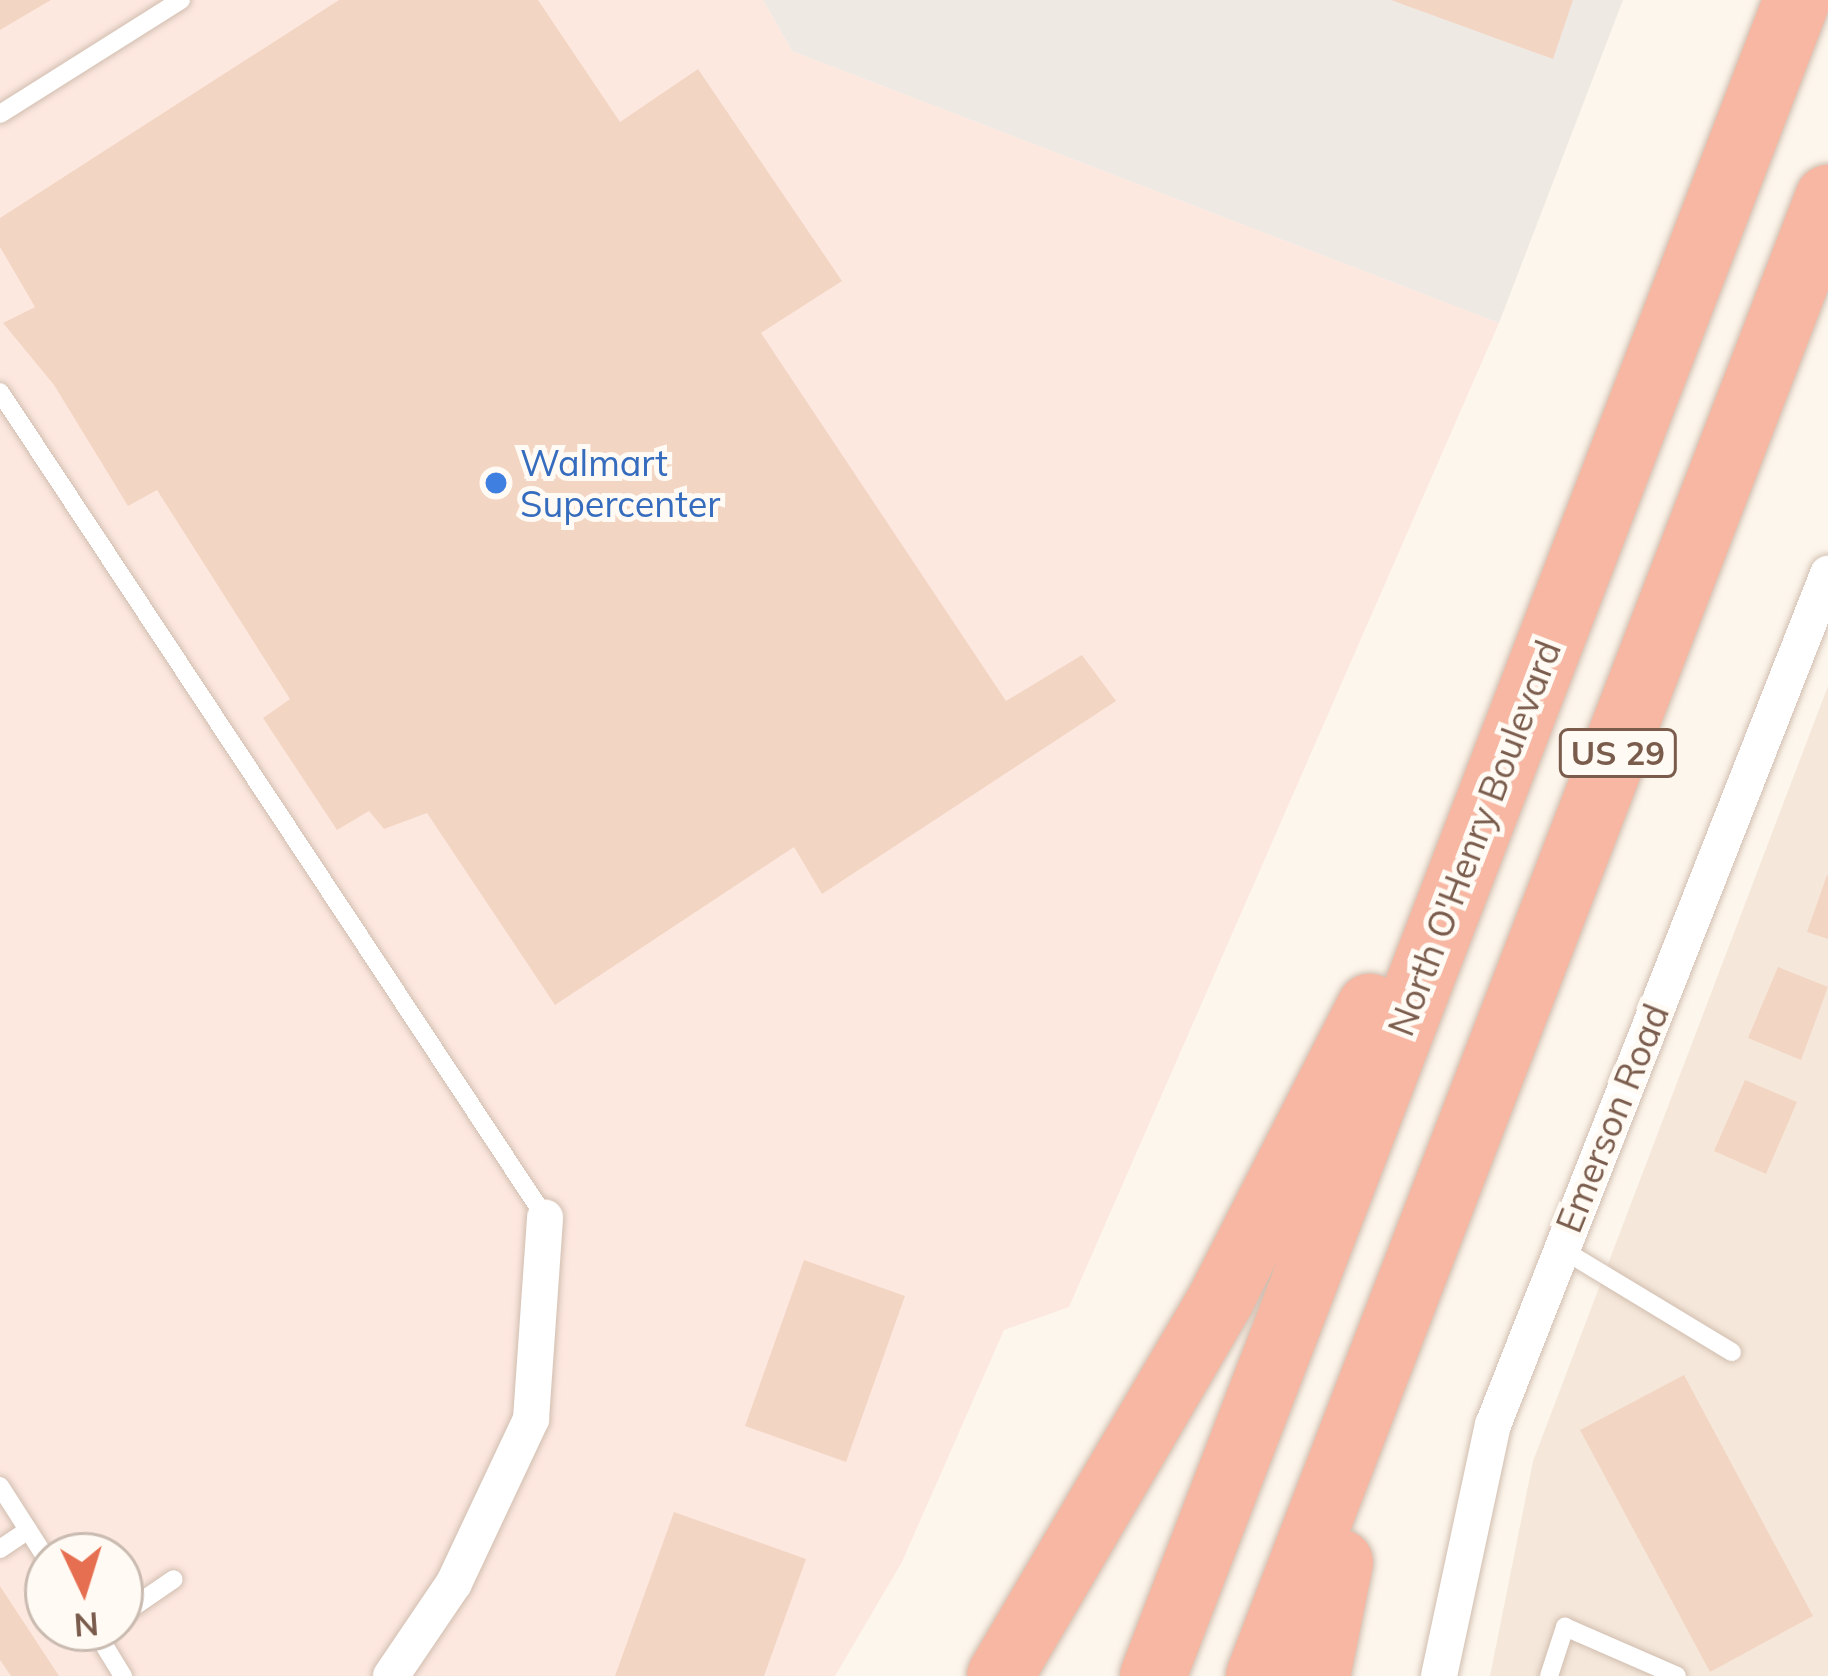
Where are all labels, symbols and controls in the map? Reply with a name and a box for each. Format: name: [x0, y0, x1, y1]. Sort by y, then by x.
place label: Walmart Supercenter: [520, 440, 720, 525]
marker: Walmart Supercenter: [483, 470, 509, 496]
street label: North O'Henry Boulevard: [1379, 634, 1569, 1042]
road number: US 29: [1558, 726, 1678, 780]
street label: Emerson Road: [1547, 998, 1677, 1238]
north arrow: [24, 1532, 144, 1652]
text: N: [72, 1604, 100, 1647]

